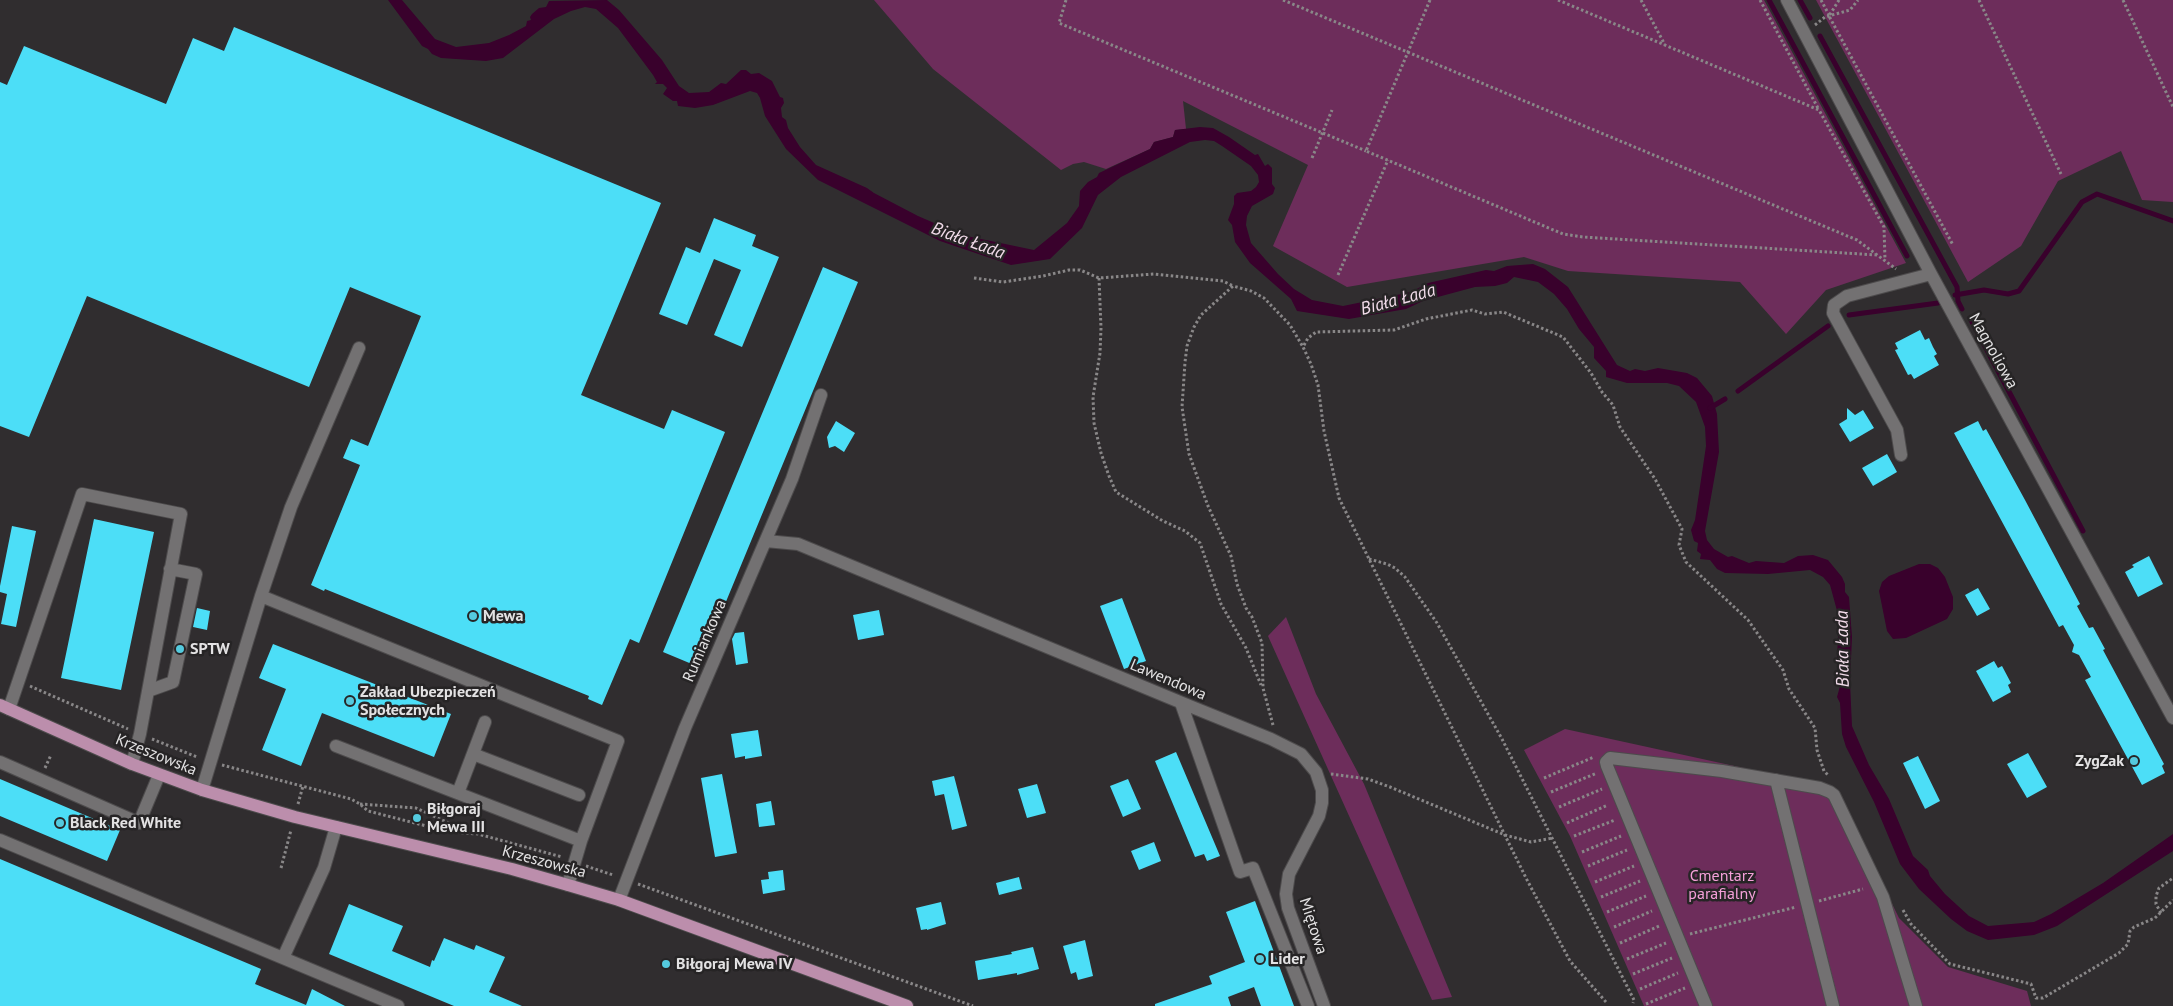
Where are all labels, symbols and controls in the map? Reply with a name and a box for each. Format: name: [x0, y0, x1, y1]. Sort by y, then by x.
water label: Biała Łada: [928, 218, 1008, 264]
water label: Biała Łada: [1358, 280, 1438, 320]
street label: Magnoliowa: [1964, 310, 2022, 392]
street label: Rumiankowa: [679, 597, 731, 685]
place label: Mewa: [483, 606, 523, 626]
marker: Mewa: [467, 610, 479, 622]
water label: Biała Łada: [1832, 610, 1854, 688]
place label: SPTW: [190, 639, 230, 659]
marker: SPTW: [174, 643, 186, 655]
street label: Lawendowa: [1127, 655, 1209, 705]
place label: Zakład Ubezpieczeń Społecznych: [360, 682, 496, 720]
marker: Zakład Ubezpieczeń Społecznych: [344, 695, 356, 707]
street label: Krzeszowska: [113, 730, 199, 780]
place label: ZygZak: [2075, 751, 2124, 771]
marker: ZygZak: [2128, 755, 2140, 767]
place label: Biłgoraj Mewa III: [427, 799, 485, 837]
marker: Biłgoraj Mewa III: [411, 812, 423, 824]
place label: Black Red White: [70, 813, 181, 833]
marker: Black Red White: [54, 817, 66, 829]
street label: Krzeszowska: [500, 842, 588, 882]
park label: Cmentarz parafialny: [1688, 866, 1756, 904]
street label: Miętowa: [1295, 895, 1331, 957]
place label: Lider: [1270, 949, 1305, 969]
marker: Lider: [1254, 953, 1266, 965]
place label: Biłgoraj Mewa IV: [676, 954, 792, 974]
marker: Biłgoraj Mewa IV: [660, 958, 672, 970]

